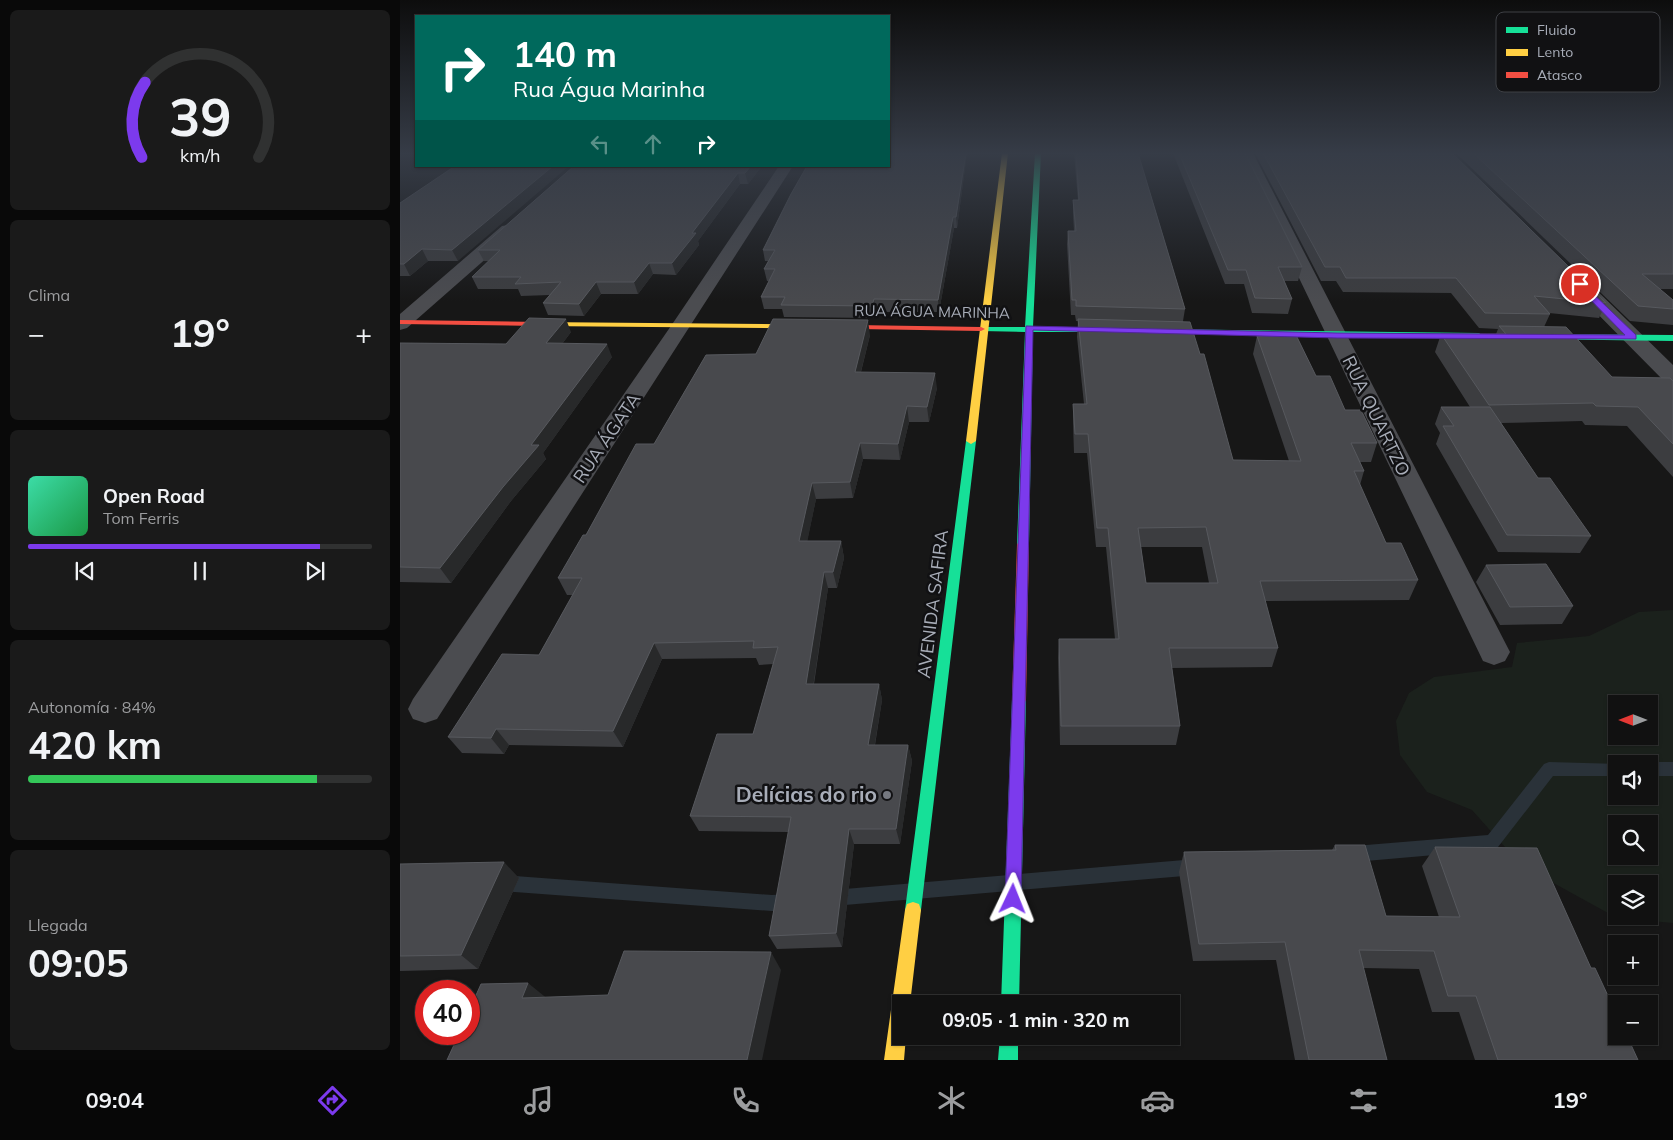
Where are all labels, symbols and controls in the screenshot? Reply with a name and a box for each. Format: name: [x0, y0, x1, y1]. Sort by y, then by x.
legend: [1496, 12, 1660, 92]
text: Fluido: [1537, 21, 1576, 39]
text: 140 m: [513, 32, 617, 76]
icon: right: [430, 35, 495, 100]
text: Lento: [1537, 43, 1573, 61]
text: Atasco: [1537, 66, 1582, 84]
text: Rua Água Marinha: [513, 75, 705, 103]
text: 39: [169, 84, 231, 149]
icon: left: [586, 130, 614, 158]
icon: ahead: [639, 130, 667, 158]
icon: right: [692, 130, 720, 158]
text: km/h: [180, 144, 220, 166]
pin: [1559, 263, 1601, 305]
icon: arrive: [1566, 270, 1594, 298]
text: Clima: [28, 285, 70, 305]
street label: RUA ÁGUA MARINHA: [854, 301, 1010, 322]
text: 19°: [170, 309, 230, 357]
text: −: [28, 316, 45, 351]
text: +: [355, 316, 372, 351]
street label: RUA QUARTZO: [1337, 352, 1415, 480]
street label: RUA ÁGATA: [568, 388, 645, 487]
text: Open Road: [103, 484, 205, 508]
text: Tom Ferris: [103, 508, 180, 528]
street label: AVENIDA SAFIRA: [912, 528, 953, 679]
icon: previous: [71, 557, 99, 585]
icon: pause: [186, 557, 214, 585]
icon: next: [301, 557, 329, 585]
north arrow: [1608, 695, 1658, 745]
map controls: [1608, 695, 1658, 1045]
text: Autonomía · 84%: [28, 697, 156, 717]
text: 420 km: [28, 721, 162, 769]
button: sound: [1608, 755, 1658, 805]
place label: Delícias do rio: [736, 781, 877, 807]
marker: Delícias do rio: [881, 789, 893, 801]
button: search: [1608, 815, 1658, 865]
position arrow: [986, 872, 1038, 924]
button: layers: [1608, 875, 1658, 925]
text: Llegada: [28, 915, 88, 935]
button: +: [1608, 935, 1658, 985]
text: 09:05: [28, 939, 129, 987]
speed limit sign: 40: [415, 980, 480, 1045]
button: −: [1608, 995, 1658, 1045]
text: 09:05 · 1 min · 320 m: [942, 1008, 1130, 1032]
icon: directions: [315, 1083, 350, 1118]
icon: music: [521, 1083, 556, 1118]
icon: phone: [728, 1083, 763, 1118]
icon: climate: [934, 1083, 969, 1118]
icon: car: [1140, 1083, 1175, 1118]
icon: filters: [1346, 1083, 1381, 1118]
text: 09:04: [86, 1086, 144, 1114]
text: 19°: [1553, 1086, 1587, 1114]

